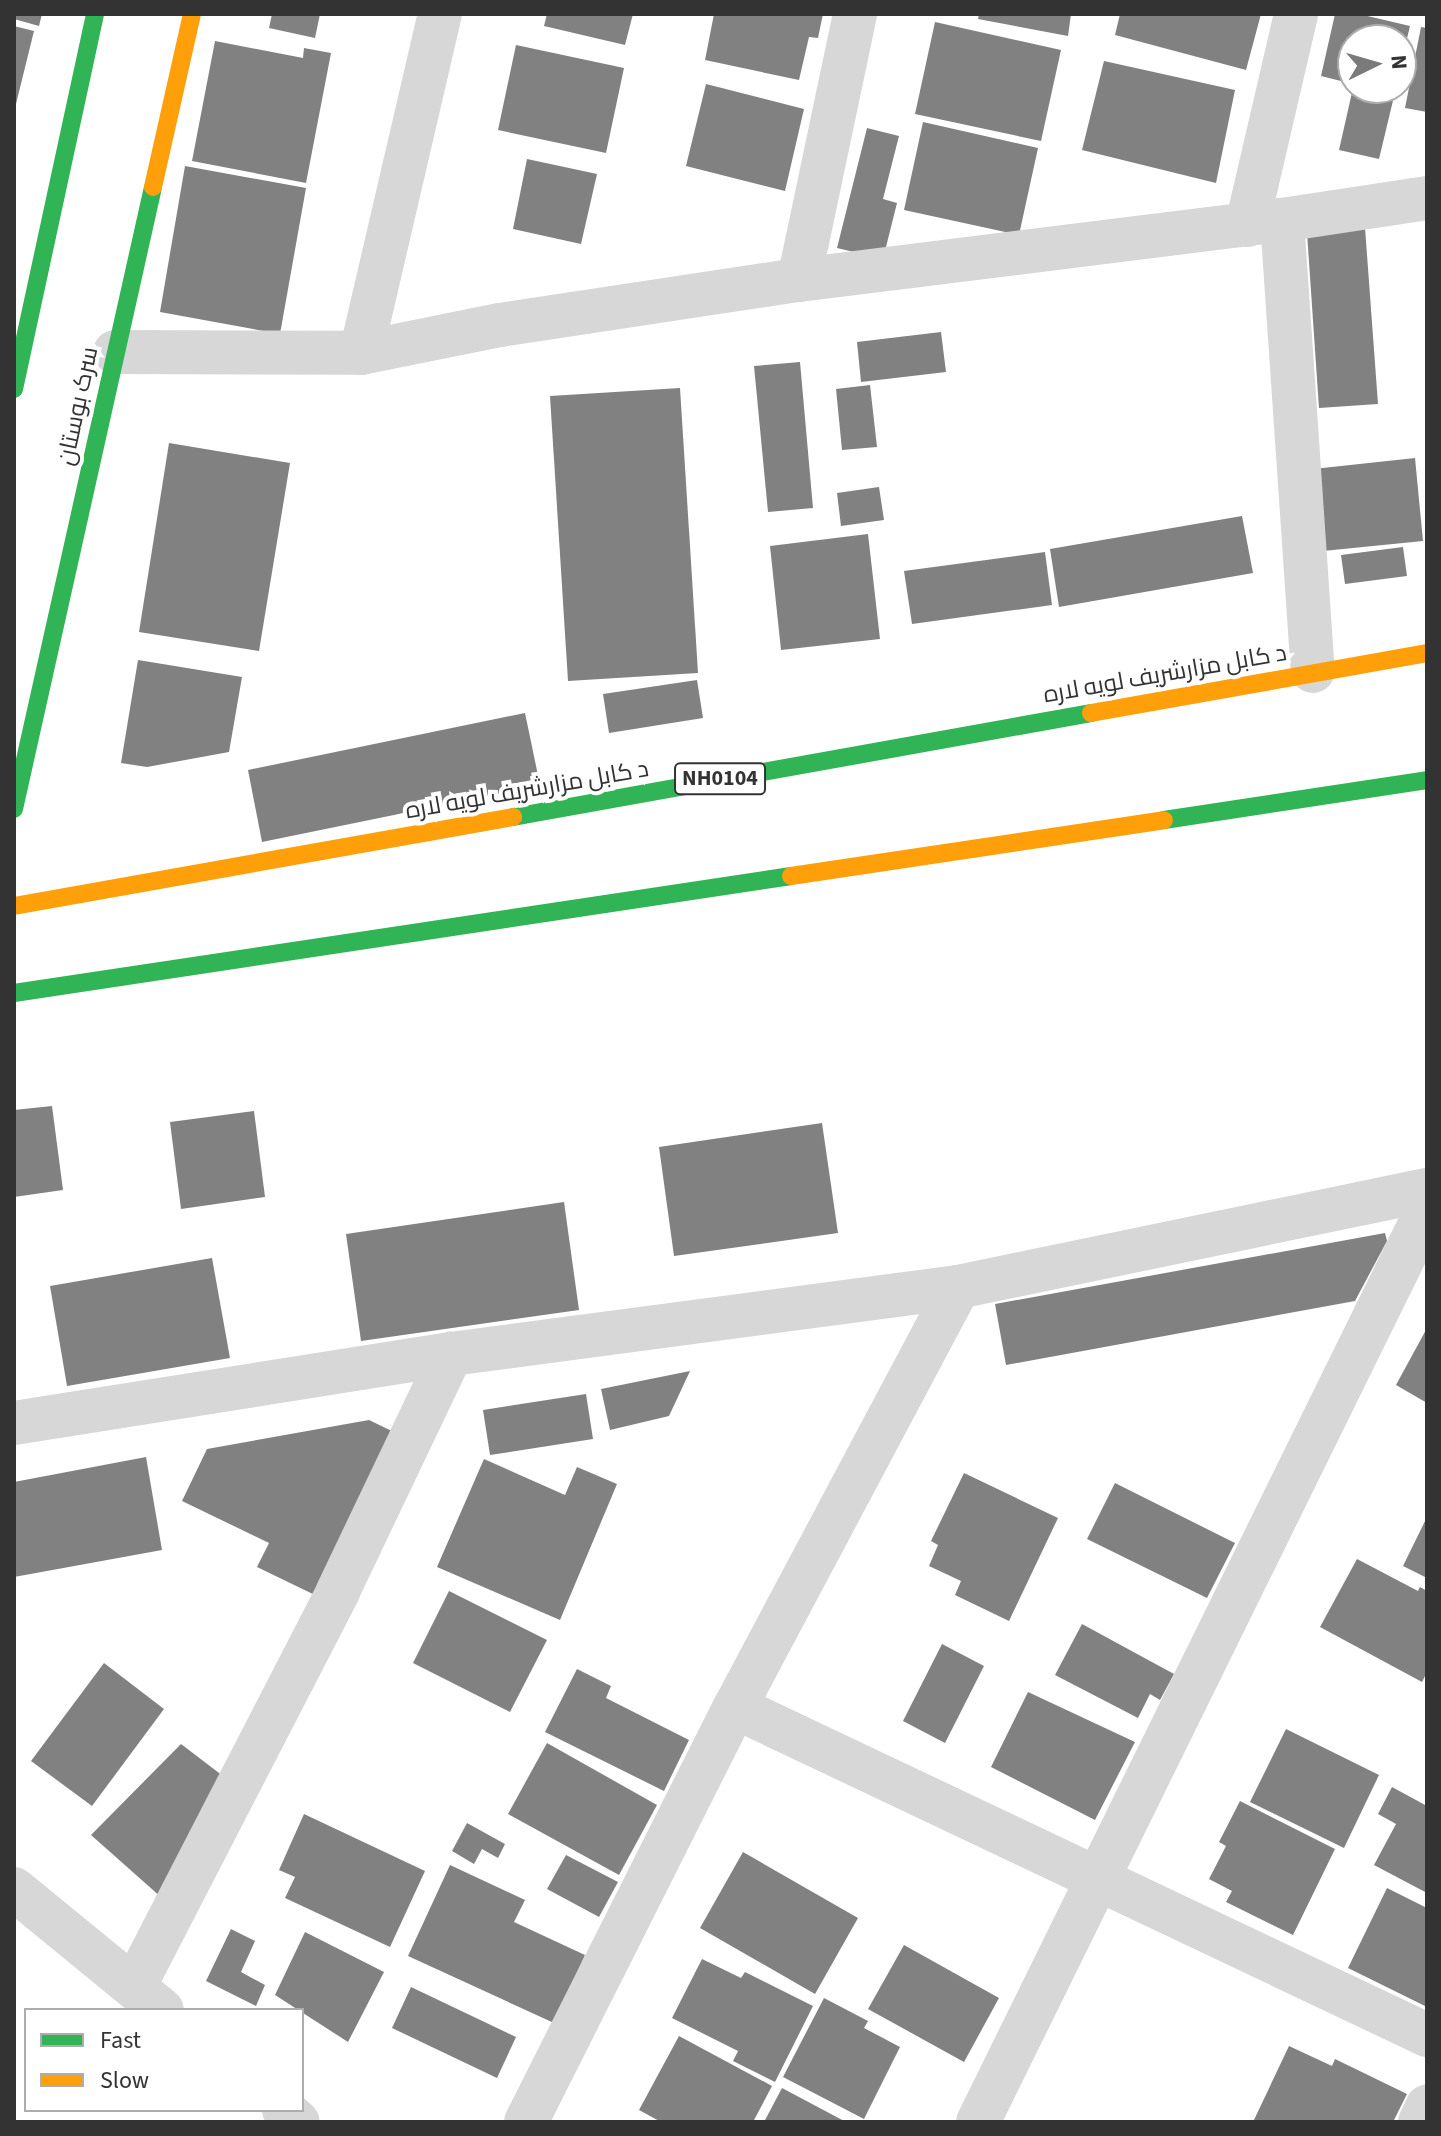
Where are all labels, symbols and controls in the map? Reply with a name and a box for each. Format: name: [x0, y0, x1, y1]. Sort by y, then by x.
north arrow: [1337, 24, 1417, 104]
text: N: [1382, 53, 1415, 71]
street label: سرک بوستان: [51, 344, 105, 468]
street label: د کابل مزارشریف لویه لاره: [1041, 638, 1289, 710]
street label: د کابل مزارشریف لویه لاره: [403, 754, 651, 826]
road number: NH0104: [674, 761, 766, 797]
legend: [24, 2008, 304, 2112]
text: Fast: [100, 2023, 141, 2058]
text: Slow: [100, 2063, 149, 2098]

